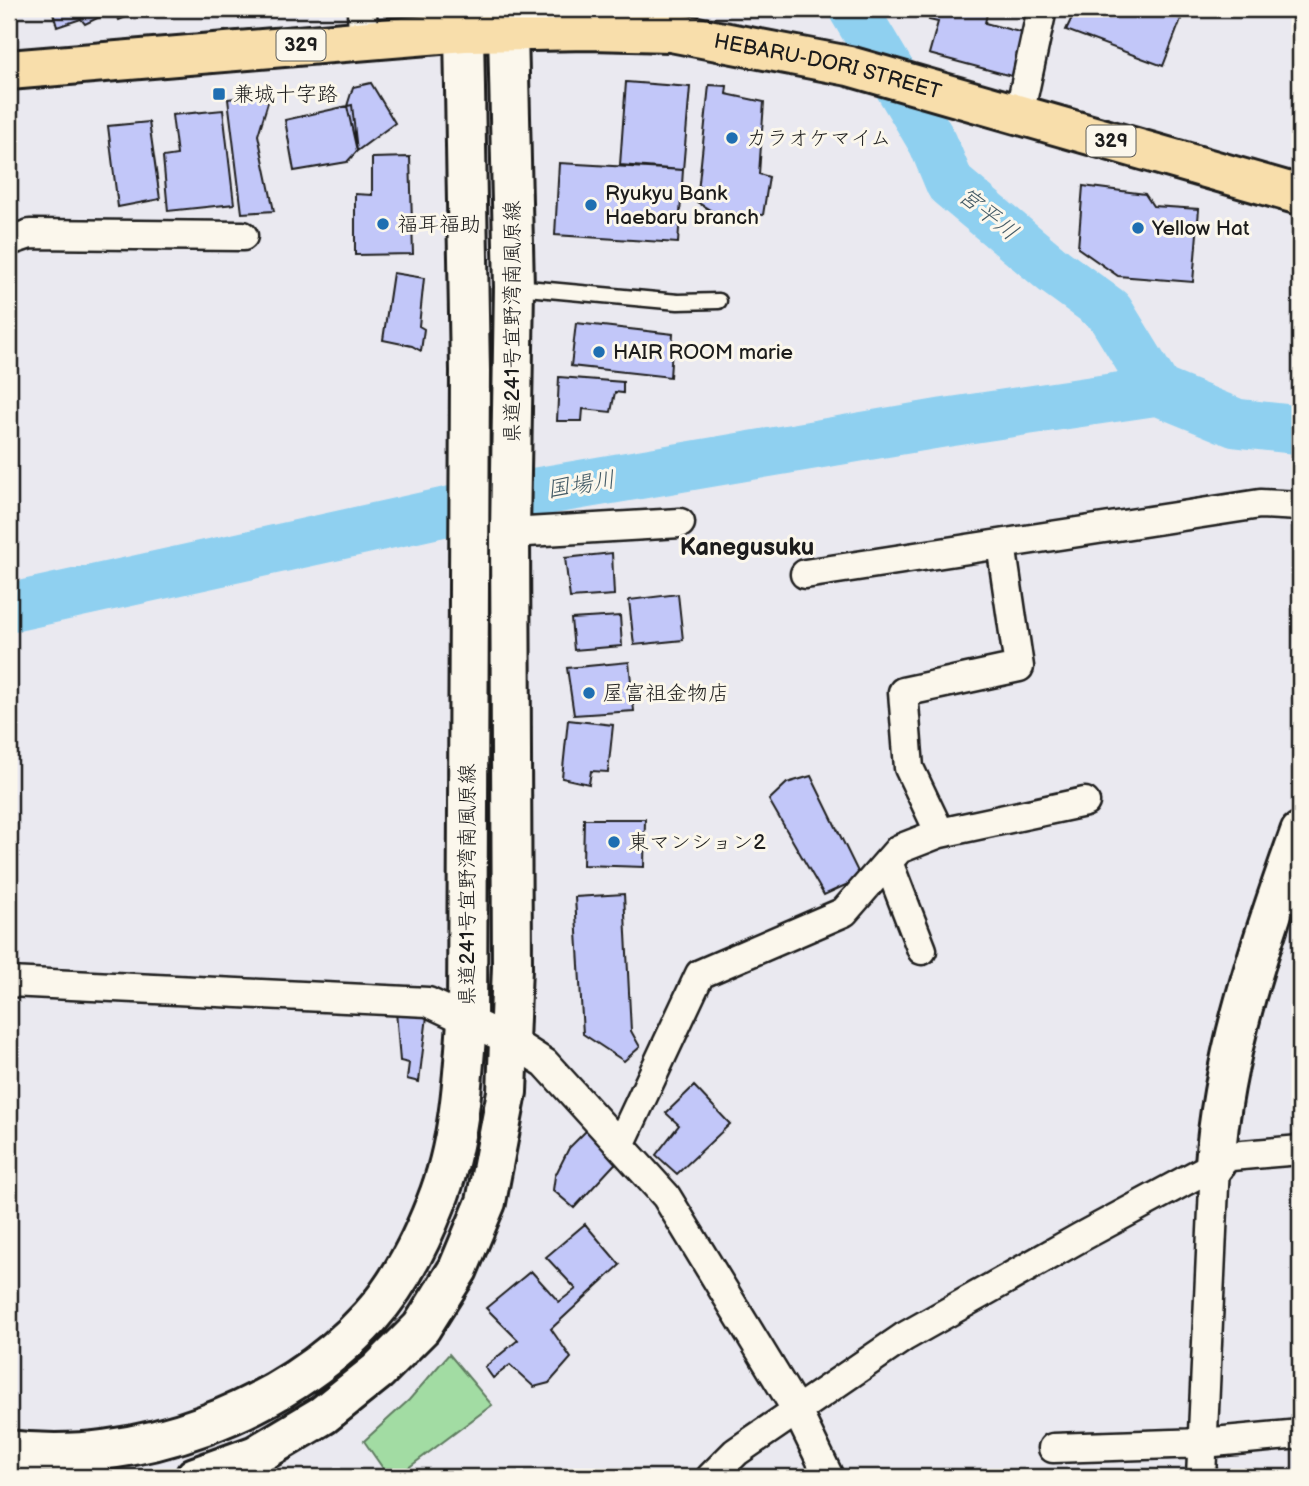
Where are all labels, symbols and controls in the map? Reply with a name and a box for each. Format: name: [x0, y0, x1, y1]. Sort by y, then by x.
street label: HEBARU-DORI STREET: [712, 28, 945, 104]
road number: 329: [276, 30, 326, 60]
place label: 兼城十字路: [233, 82, 338, 107]
marker: 兼城十字路: [211, 86, 227, 102]
road number: 329: [1086, 125, 1136, 156]
place label: カラオケマイム: [746, 126, 891, 151]
marker: カラオケマイム: [724, 130, 740, 146]
place label: Ryukyu Bank Haebaru branch: [605, 181, 759, 230]
water label: 宮平川: [952, 181, 1024, 247]
marker: Ryukyu Bank Haebaru branch: [583, 197, 599, 213]
street label: 県道241号宜野湾南風原線: [500, 200, 525, 444]
place label: 福耳福助: [397, 212, 481, 237]
marker: 福耳福助: [375, 216, 391, 232]
place label: Yellow Hat: [1151, 216, 1250, 241]
marker: Yellow Hat: [1130, 220, 1146, 236]
place label: HAIR ROOM marie: [613, 340, 793, 365]
marker: HAIR ROOM marie: [591, 344, 607, 360]
water label: 国場川: [545, 466, 617, 504]
district label: Kanegusuku: [680, 533, 814, 562]
place label: 屋富祖金物店: [603, 681, 729, 706]
marker: 屋富祖金物店: [581, 685, 597, 701]
street label: 県道241号宜野湾南風原線: [455, 763, 480, 1007]
place label: 東マンション2: [628, 830, 766, 855]
marker: 東マンション2: [606, 834, 622, 850]

